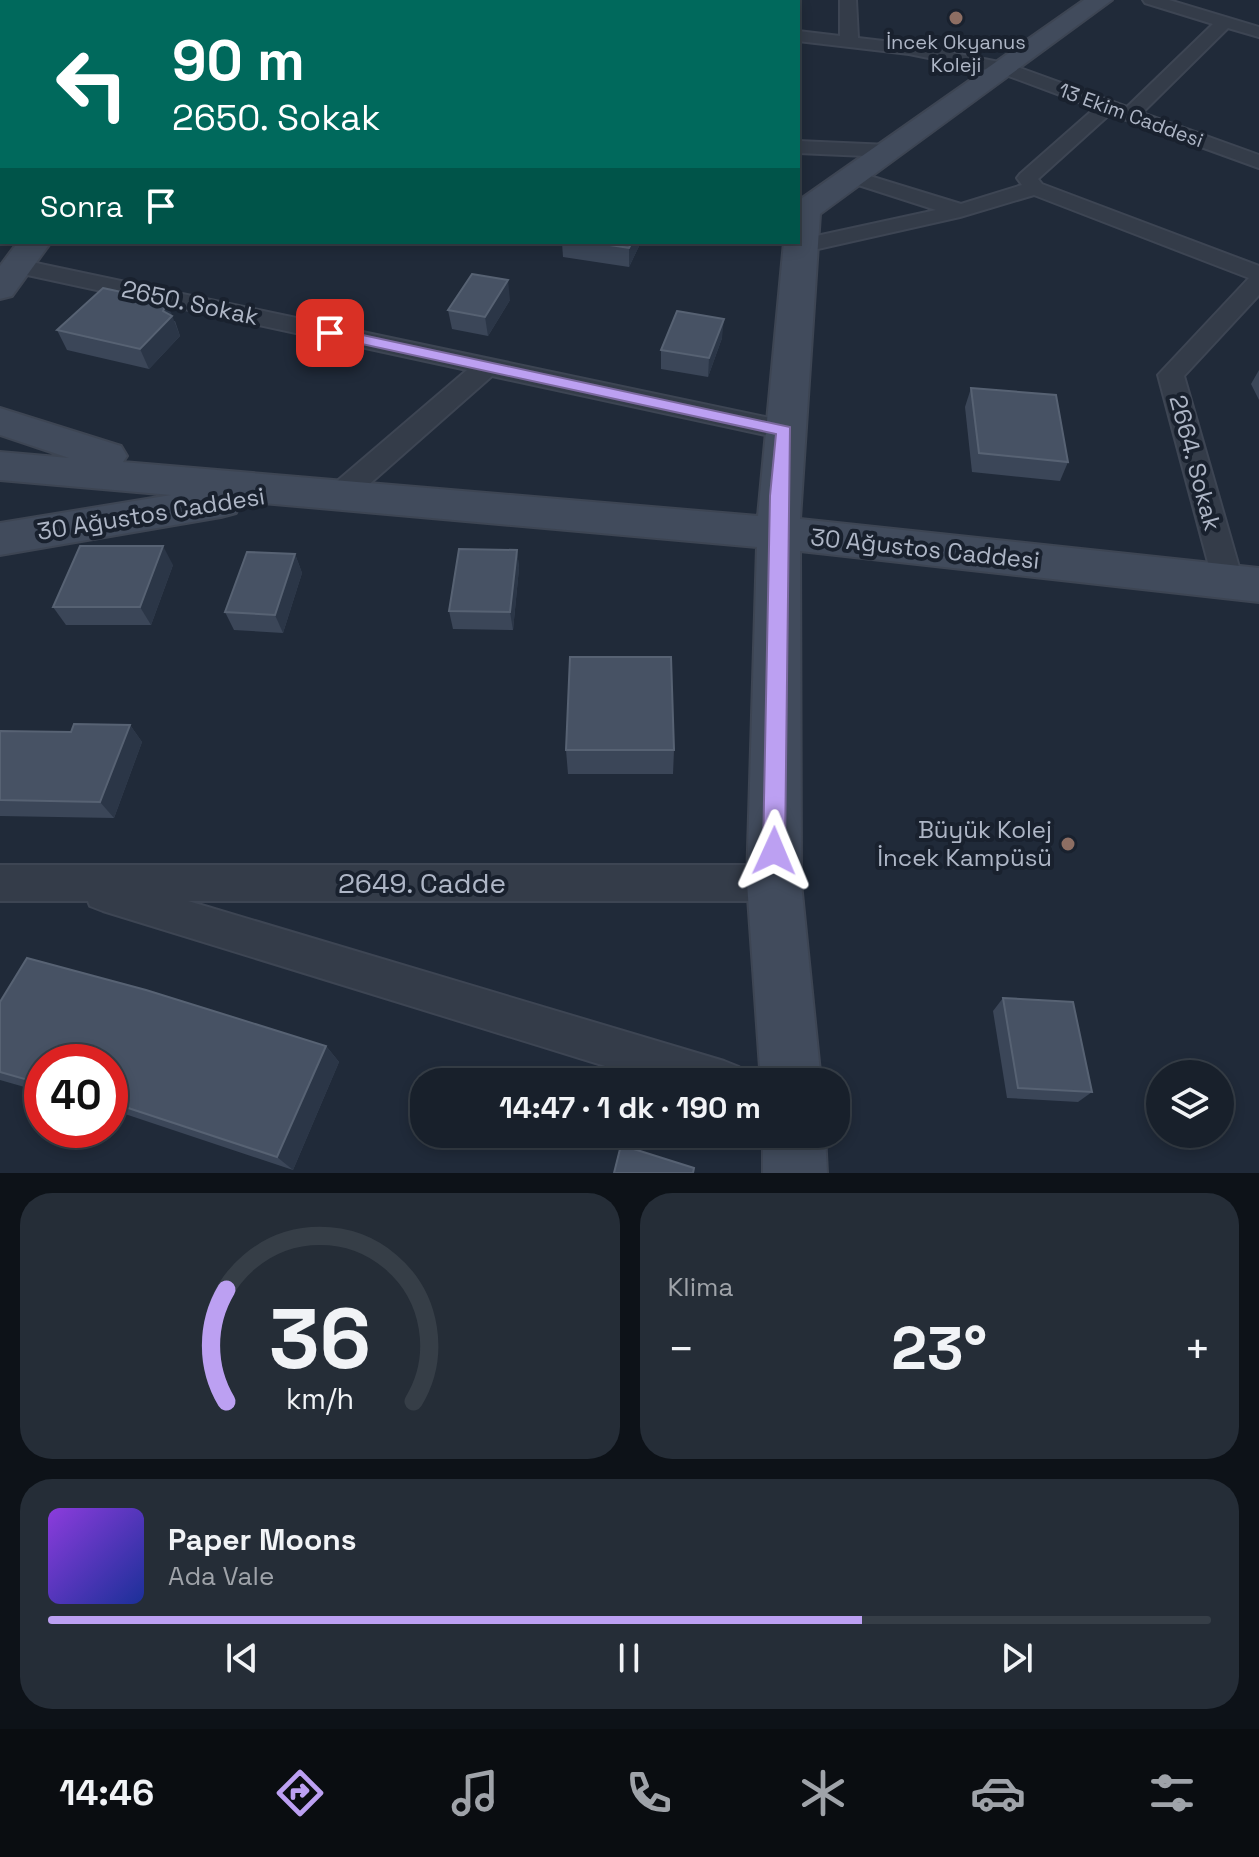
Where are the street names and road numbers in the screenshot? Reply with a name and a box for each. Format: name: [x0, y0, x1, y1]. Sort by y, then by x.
street label: 13 Ekim Caddesi: [1055, 77, 1207, 153]
street label: 2650. Sokak: [119, 273, 261, 332]
street label: 2664. Sokak: [1162, 392, 1228, 534]
street label: 30 Ağustos Caddesi: [35, 480, 267, 547]
street label: 30 Ağustos Caddesi: [809, 521, 1041, 576]
street label: 2649. Cadde: [338, 865, 506, 901]

